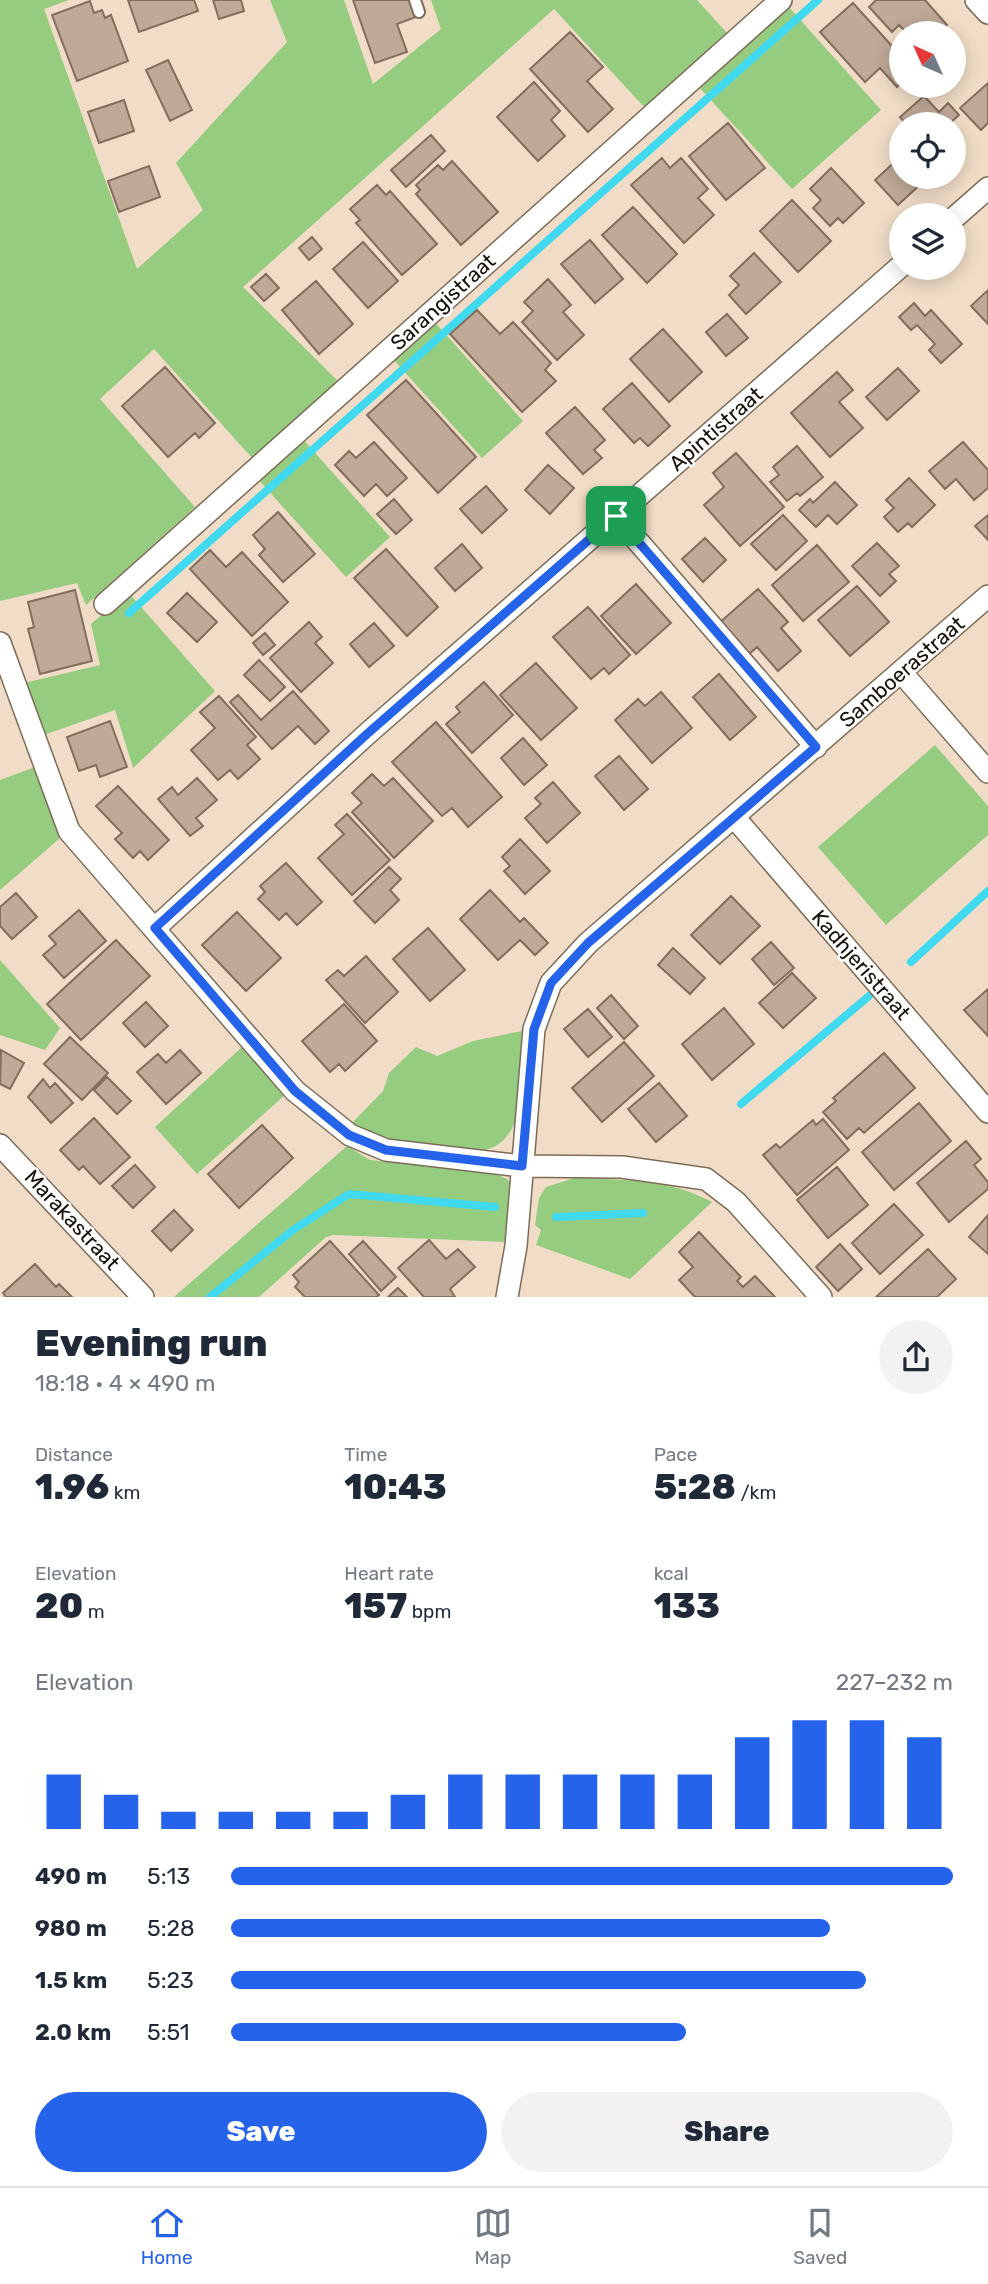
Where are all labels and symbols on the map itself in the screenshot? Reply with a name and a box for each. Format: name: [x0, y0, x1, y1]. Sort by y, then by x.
north arrow: [889, 21, 966, 98]
street label: Sarangistraat: [385, 248, 500, 355]
street label: Apintistraat: [664, 381, 767, 476]
pin: [586, 486, 646, 546]
street label: Samboerastraat: [834, 611, 969, 733]
street label: Kadhjeristraat: [807, 905, 916, 1025]
street label: Marakastraat: [20, 1164, 125, 1275]

